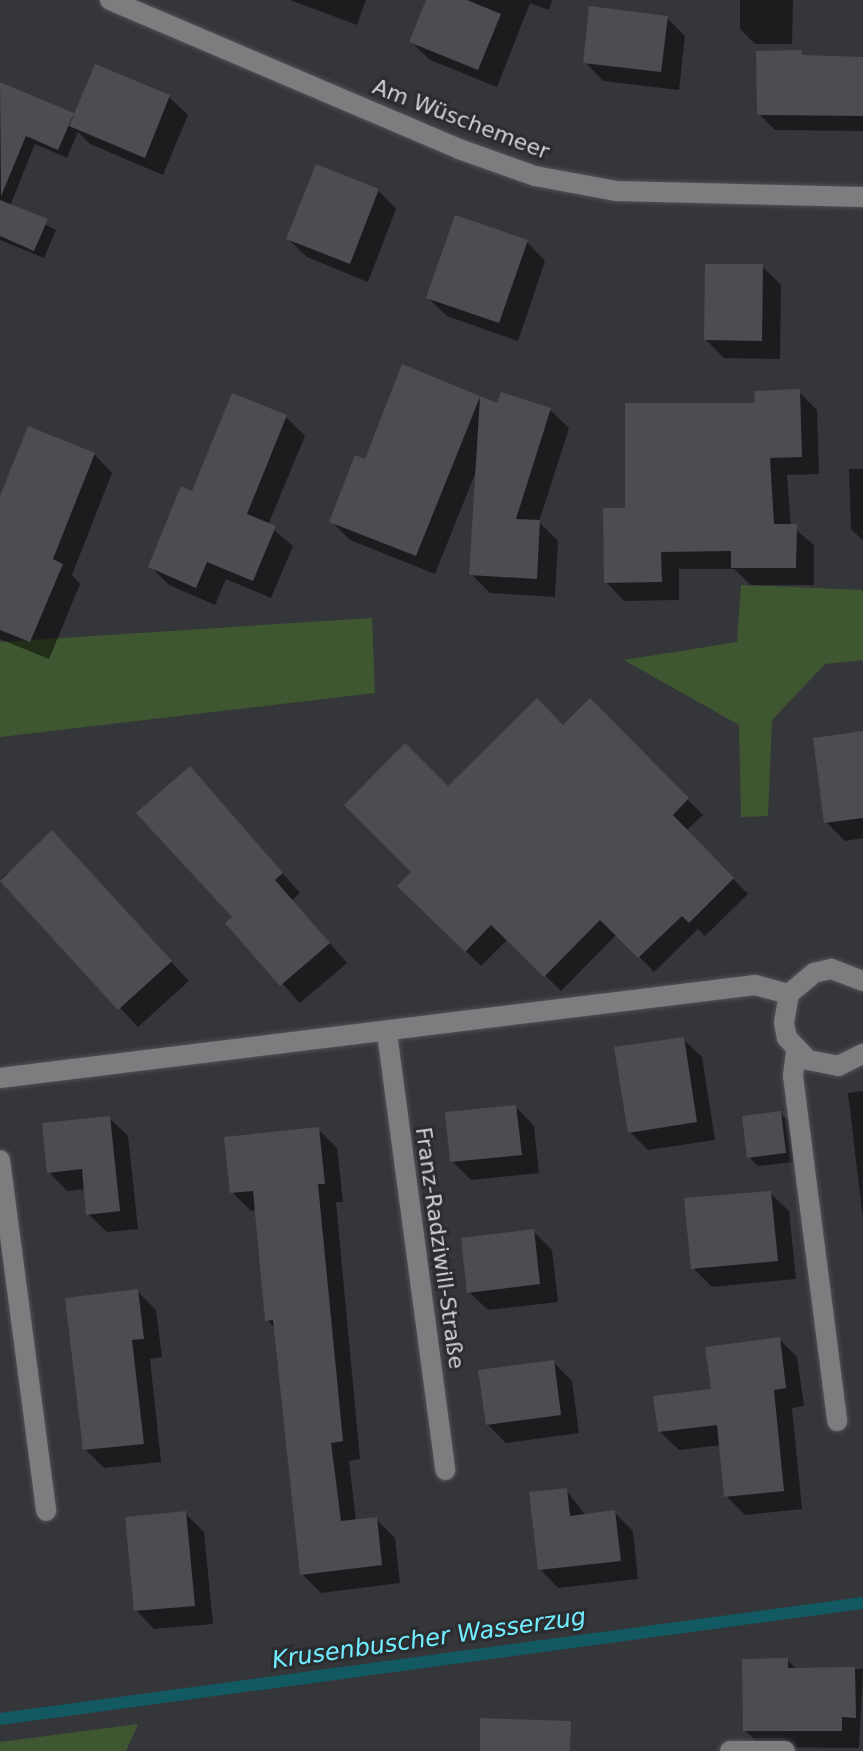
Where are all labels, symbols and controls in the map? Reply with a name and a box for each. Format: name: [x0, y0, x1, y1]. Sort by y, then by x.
street label: Am Wüschemeer: [369, 73, 553, 165]
street label: Franz-Radziwill-Straße: [410, 1126, 470, 1370]
water label: Krusenbuscher Wasserzug: [270, 1603, 588, 1675]

